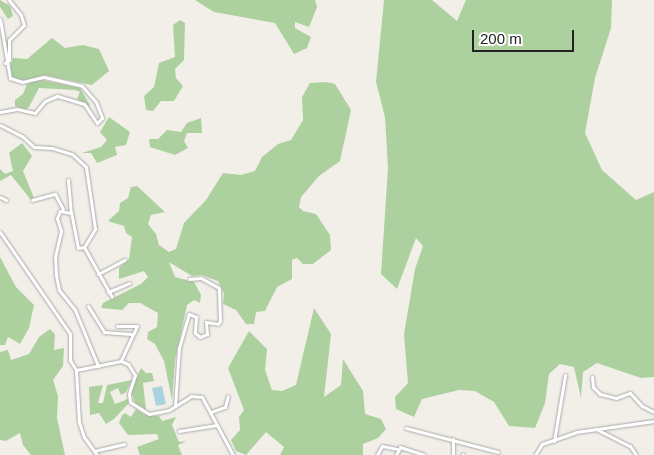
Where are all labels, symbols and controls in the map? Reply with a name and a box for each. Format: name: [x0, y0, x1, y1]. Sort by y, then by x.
scale bar: [474, 20, 576, 52]
text: 200 m: [480, 30, 522, 47]

